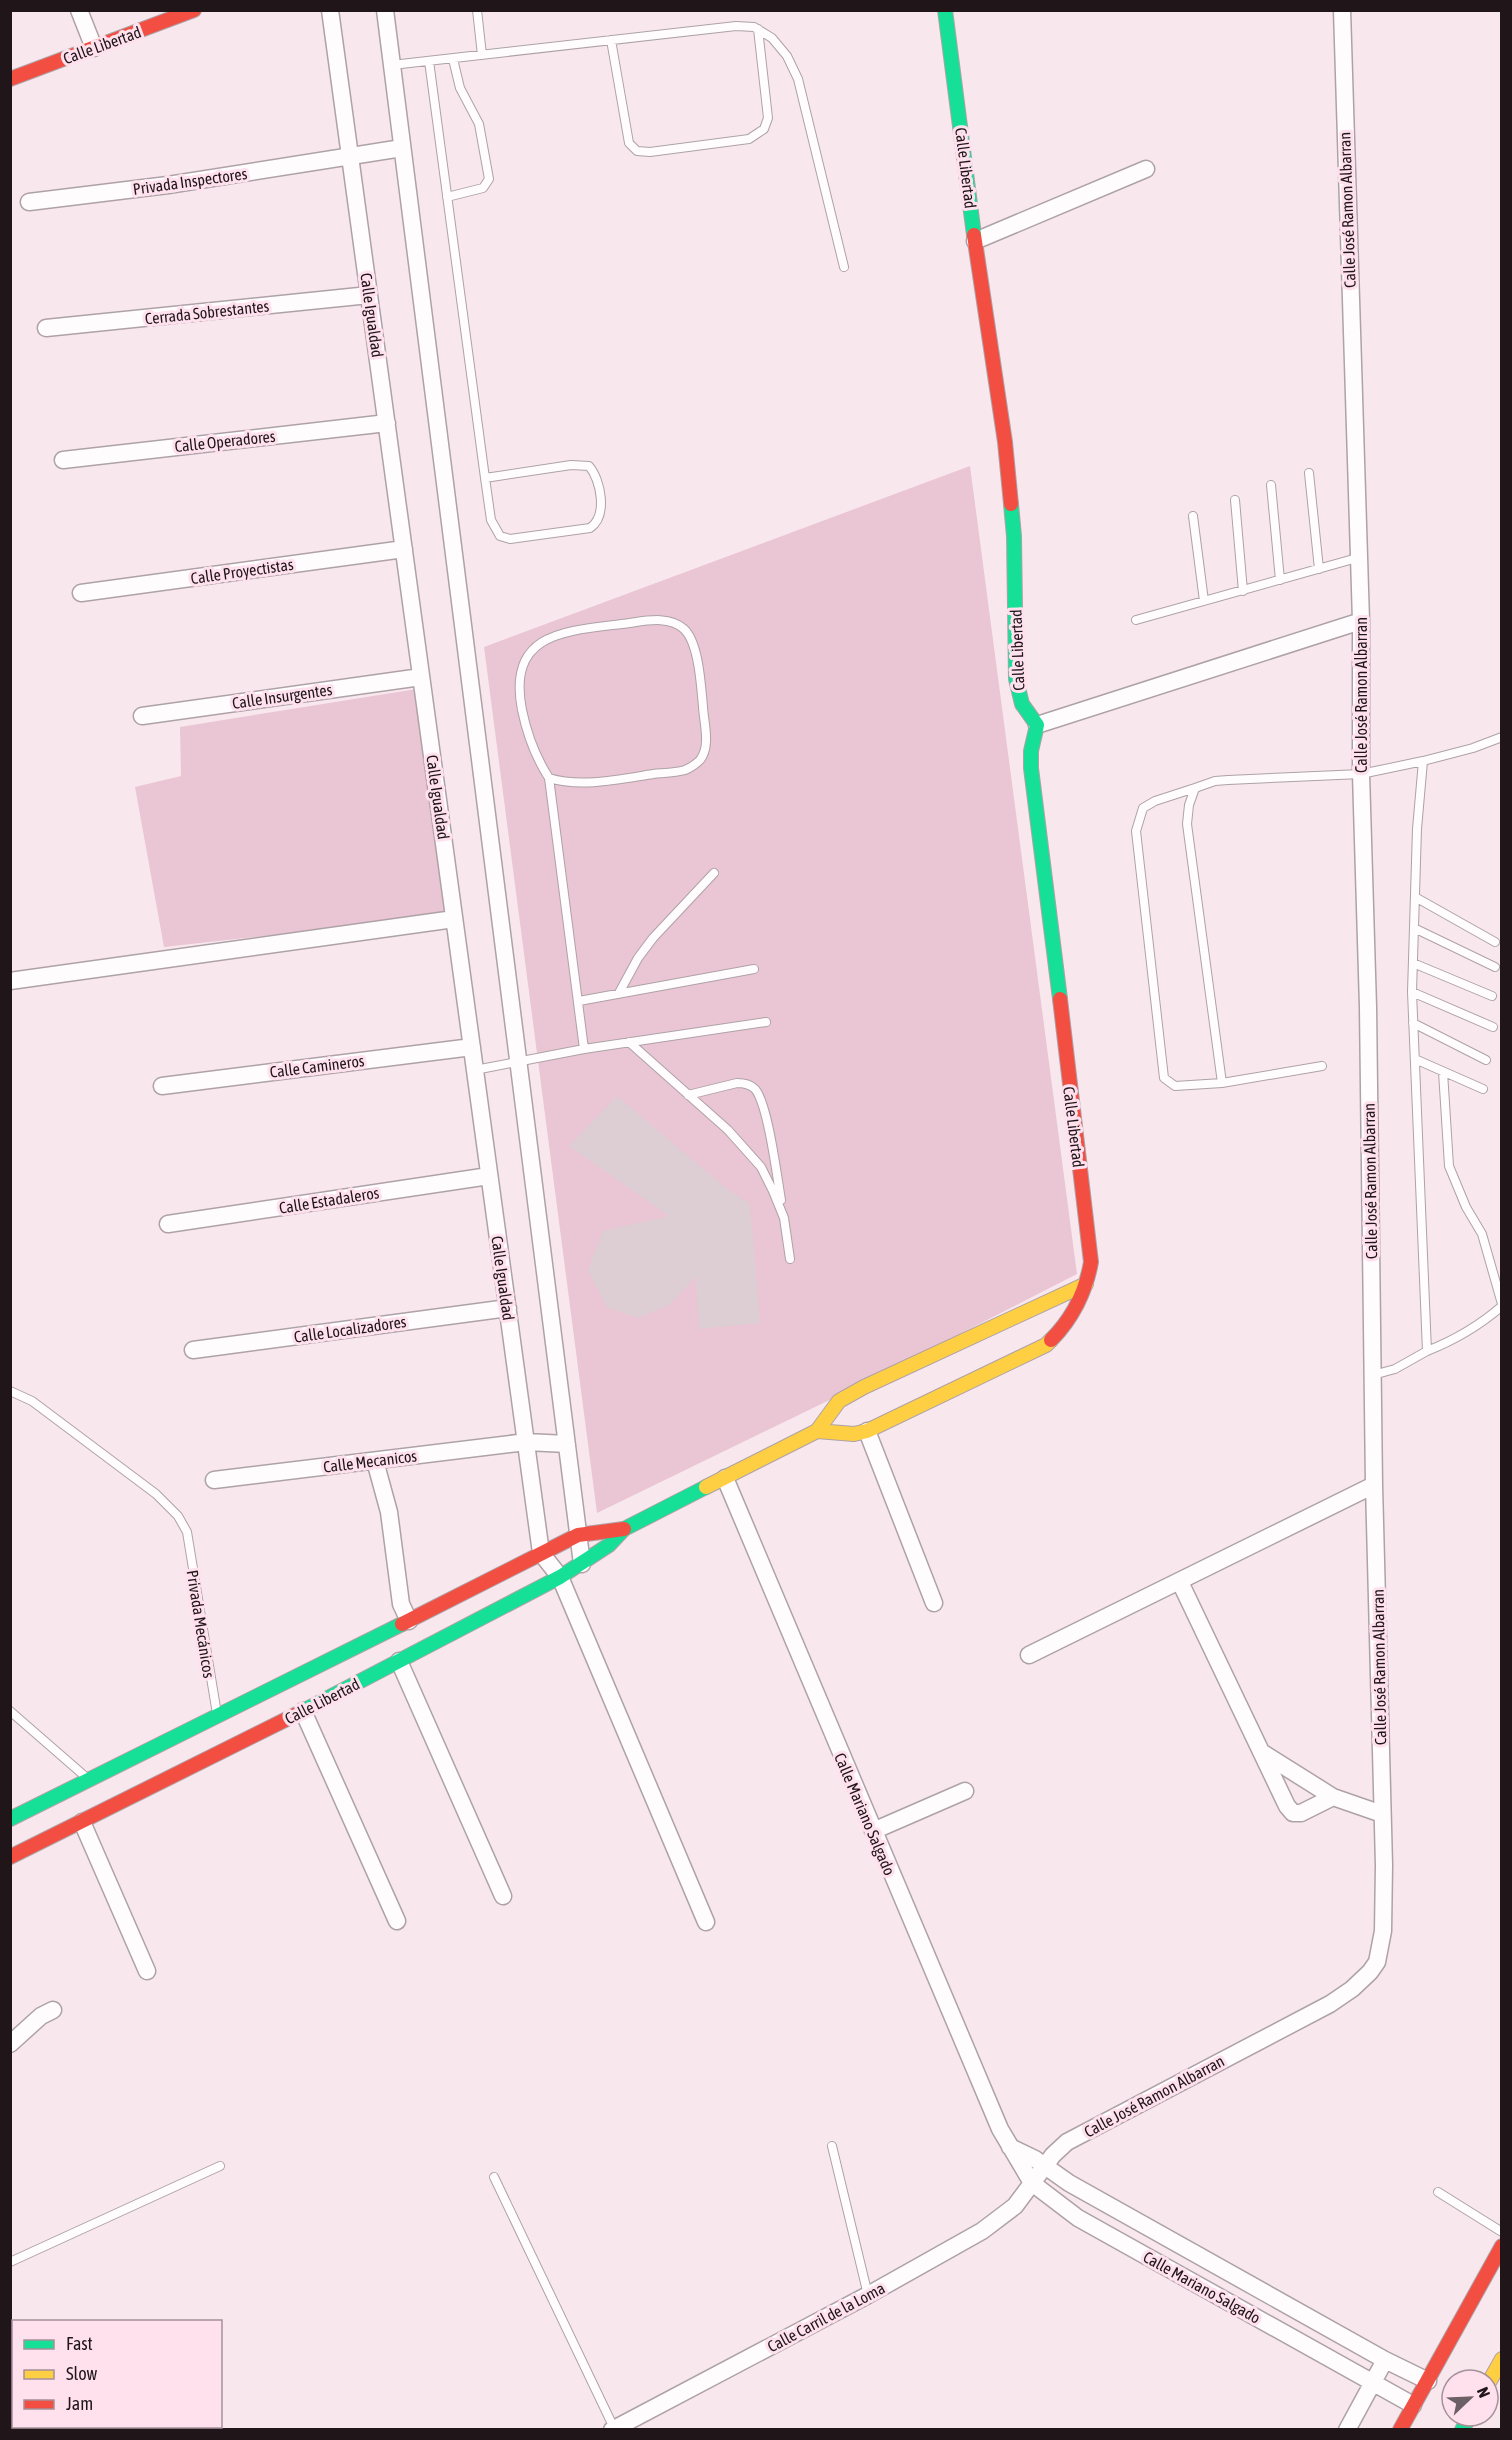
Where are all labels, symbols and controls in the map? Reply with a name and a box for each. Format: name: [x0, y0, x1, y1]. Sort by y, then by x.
street label: Calle Libertad: [61, 23, 143, 67]
street label: Calle Libertad: [952, 127, 980, 209]
street label: Calle José Ramon Albarran: [1335, 132, 1359, 288]
street label: Privada Inspectores: [132, 164, 249, 199]
street label: Calle Igualdad: [356, 272, 387, 359]
street label: Cerrada Sobrestantes: [144, 296, 270, 327]
street label: Calle Operadores: [174, 427, 277, 456]
street label: Calle Proyectistas: [189, 555, 295, 588]
street label: Calle Libertad: [1007, 609, 1027, 691]
street label: Calle José Ramon Albarran: [1352, 617, 1370, 773]
street label: Calle Insurgentes: [231, 680, 334, 713]
street label: Calle Igualdad: [422, 754, 453, 841]
street label: Calle Camineros: [269, 1051, 366, 1081]
street label: Calle Libertad: [1060, 1086, 1088, 1168]
street label: Calle José Ramon Albarran: [1360, 1103, 1380, 1259]
street label: Calle Estadaleros: [278, 1183, 381, 1217]
street label: Calle Igualdad: [487, 1235, 518, 1322]
street label: Calle Localizadores: [293, 1312, 408, 1346]
street label: Calle Mecanicos: [322, 1446, 418, 1476]
street label: Privada Mecánicos: [184, 1569, 218, 1680]
street label: Calle José Ramon Albarran: [1369, 1589, 1389, 1745]
street label: Calle Libertad: [282, 1675, 362, 1727]
street label: Calle Mariano Salgado: [830, 1750, 899, 1878]
street label: Calle José Ramon Albarran: [1081, 2051, 1227, 2141]
street label: Calle Mariano Salgado: [1140, 2247, 1264, 2328]
street label: Calle Carril de la Loma: [764, 2278, 888, 2356]
legend: [12, 2320, 222, 2428]
text: Fast: [66, 2333, 93, 2354]
text: Slow: [66, 2363, 97, 2384]
north arrow: [1440, 2368, 1500, 2428]
text: N: [1474, 2384, 1494, 2400]
text: Jam: [66, 2393, 93, 2414]

